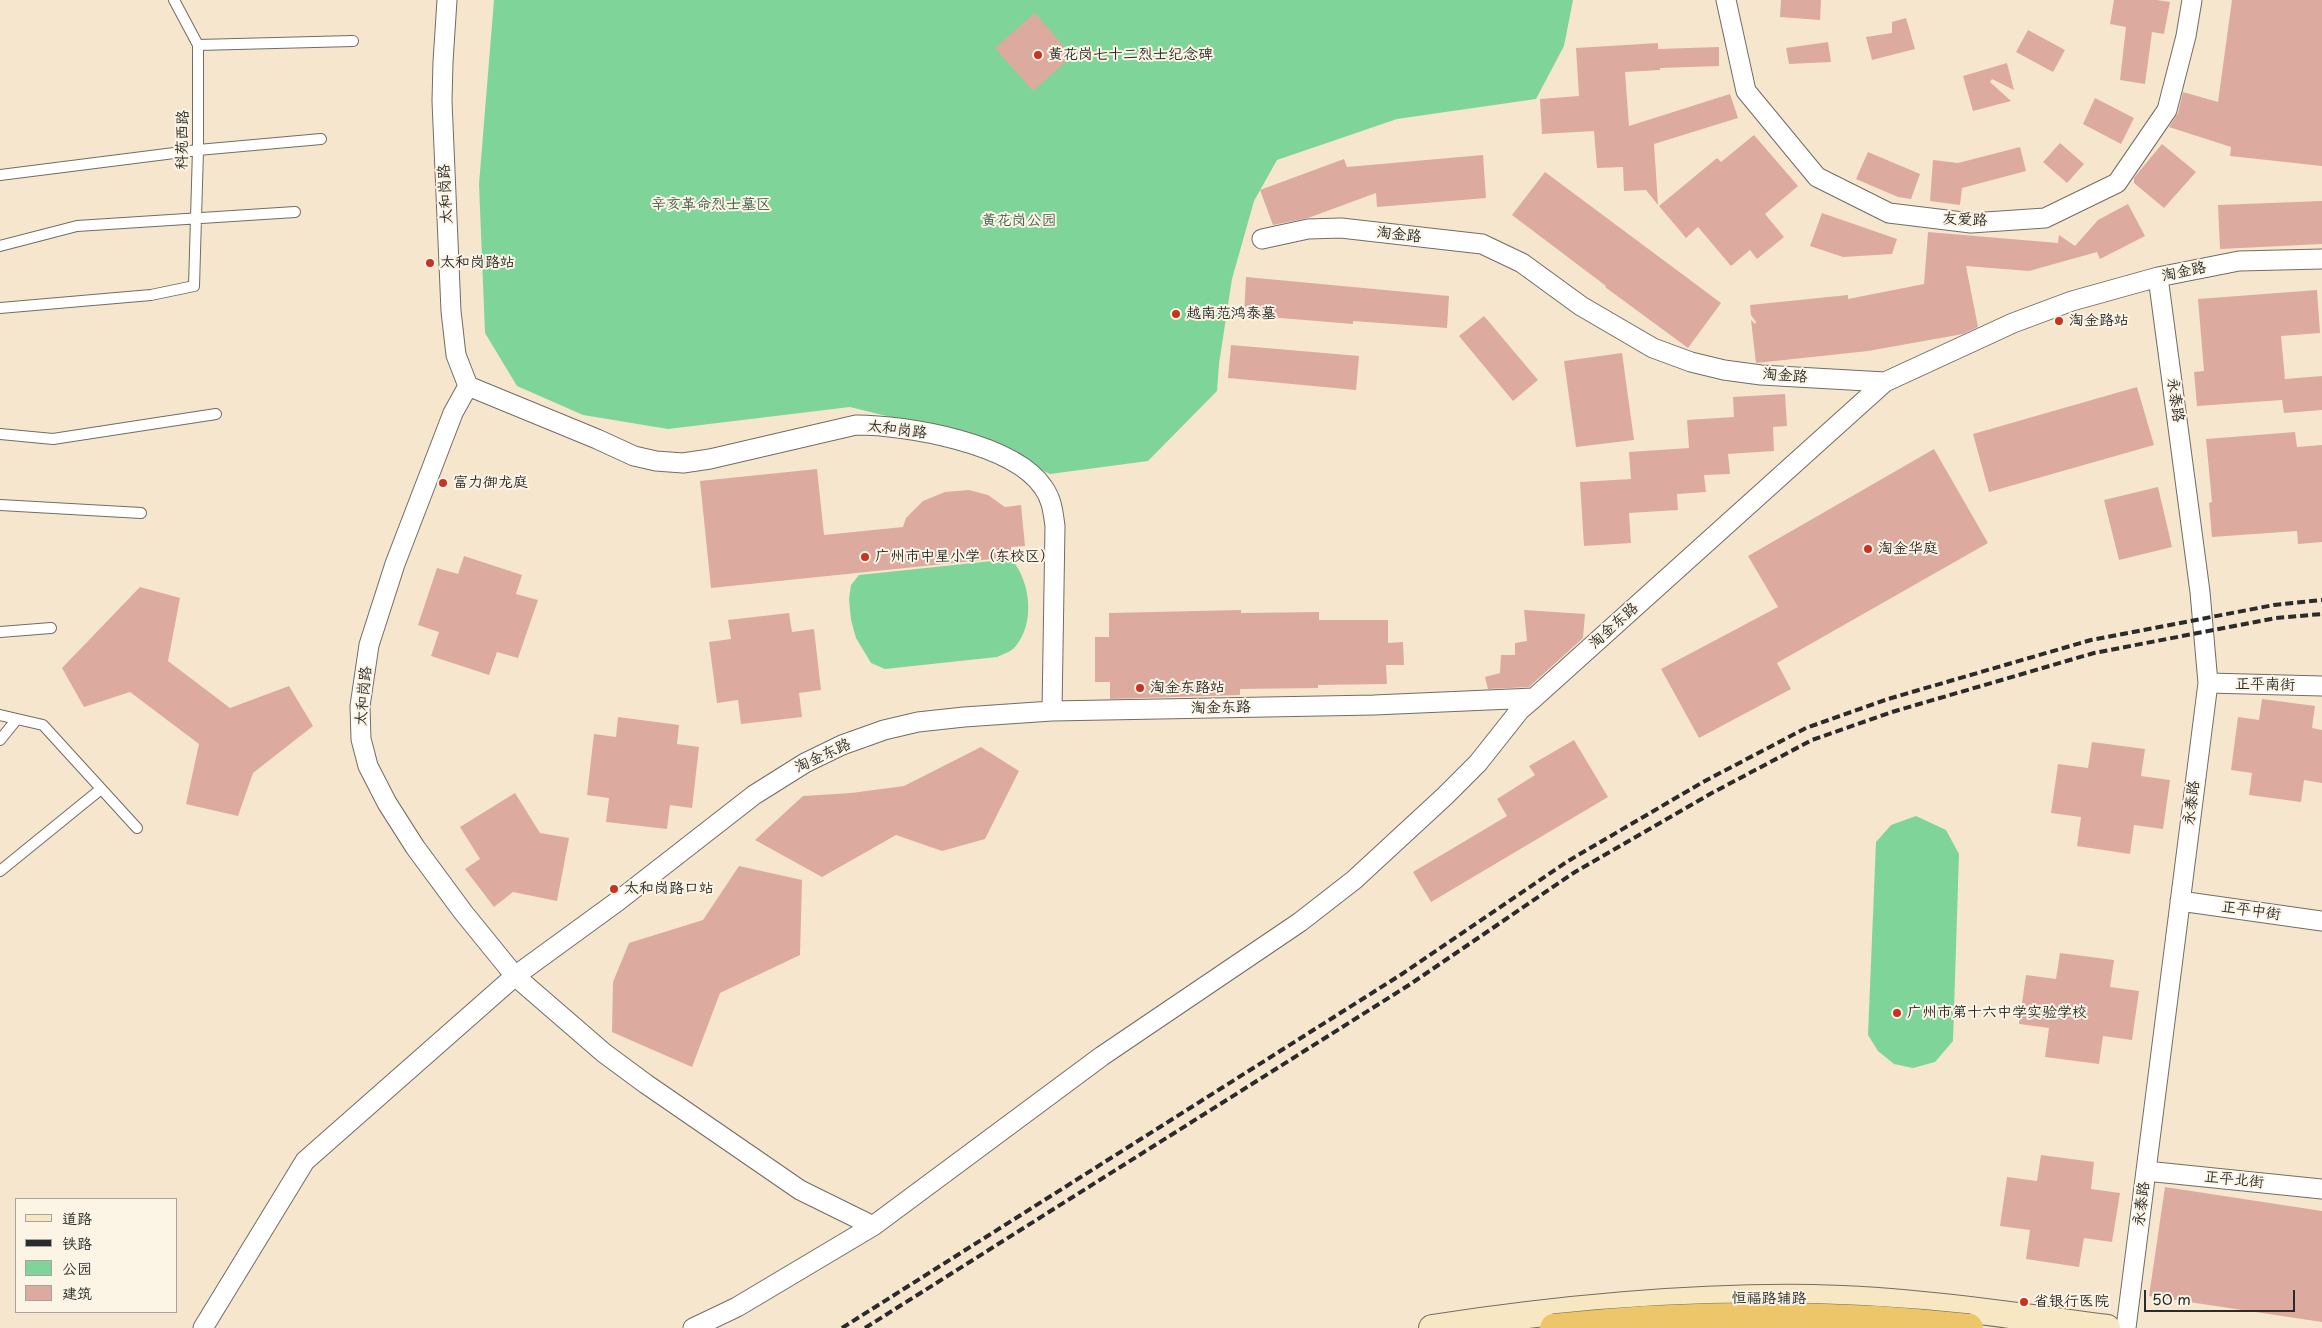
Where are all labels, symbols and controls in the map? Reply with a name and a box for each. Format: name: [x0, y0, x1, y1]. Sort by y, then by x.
place label: 黄花岗七十二烈士纪念碑: [1048, 46, 1213, 64]
marker: 黄花岗七十二烈士纪念碑: [1032, 49, 1044, 61]
street label: 科苑西路: [173, 110, 193, 170]
street label: 太和岗路: [435, 164, 457, 224]
park label: 辛亥革命烈士墓区: [651, 196, 771, 214]
street label: 友爱路: [1942, 210, 1988, 230]
park label: 黄花岗公园: [982, 212, 1056, 230]
street label: 淘金路: [1376, 224, 1422, 246]
place label: 太和岗路站: [440, 254, 515, 272]
marker: 太和岗路站: [424, 257, 436, 269]
street label: 淘金路: [2160, 259, 2208, 285]
place label: 越南范鸿泰墓: [1186, 305, 1276, 323]
marker: 越南范鸿泰墓: [1170, 308, 1182, 320]
place label: 淘金路站: [2069, 312, 2129, 330]
marker: 淘金路站: [2053, 315, 2065, 327]
street label: 淘金路: [1762, 365, 1808, 387]
street label: 永泰路: [2163, 376, 2187, 424]
street label: 太和岗路: [866, 417, 928, 443]
place label: 富力御龙庭: [453, 474, 528, 492]
marker: 富力御龙庭: [437, 477, 449, 489]
place label: 淘金华庭: [1878, 540, 1938, 558]
marker: 淘金华庭: [1862, 543, 1874, 555]
place label: 广州市中星小学（东校区）: [875, 548, 1055, 566]
marker: 广州市中星小学（东校区）: [859, 551, 871, 563]
street label: 淘金东路: [1586, 599, 1642, 653]
street label: 太和岗路: [352, 665, 376, 727]
street label: 正平南街: [2235, 675, 2295, 695]
place label: 淘金东路站: [1150, 679, 1225, 697]
marker: 淘金东路站: [1134, 682, 1146, 694]
street label: 淘金东路: [1191, 698, 1251, 718]
street label: 淘金东路: [792, 735, 854, 777]
street label: 永泰路: [2180, 780, 2204, 826]
place label: 太和岗路口站: [624, 880, 714, 898]
marker: 太和岗路口站: [608, 883, 620, 895]
street label: 正平中街: [2220, 898, 2282, 924]
place label: 广州市第十六中学实验学校: [1907, 1004, 2087, 1022]
marker: 广州市第十六中学实验学校: [1891, 1007, 1903, 1019]
street label: 正平北街: [2203, 1168, 2265, 1192]
street label: 永泰路: [2130, 1181, 2154, 1227]
legend: [15, 1198, 178, 1313]
text: 道路: [62, 1206, 92, 1229]
text: 铁路: [62, 1231, 92, 1254]
text: 公园: [62, 1256, 92, 1279]
scale bar: [2147, 1280, 2298, 1312]
text: 建筑: [62, 1281, 92, 1304]
text: 50 m: [2152, 1287, 2191, 1310]
street label: 恒福路辅路: [1732, 1290, 1806, 1308]
place label: 省银行医院: [2034, 1293, 2109, 1311]
marker: 省银行医院: [2018, 1296, 2030, 1308]

